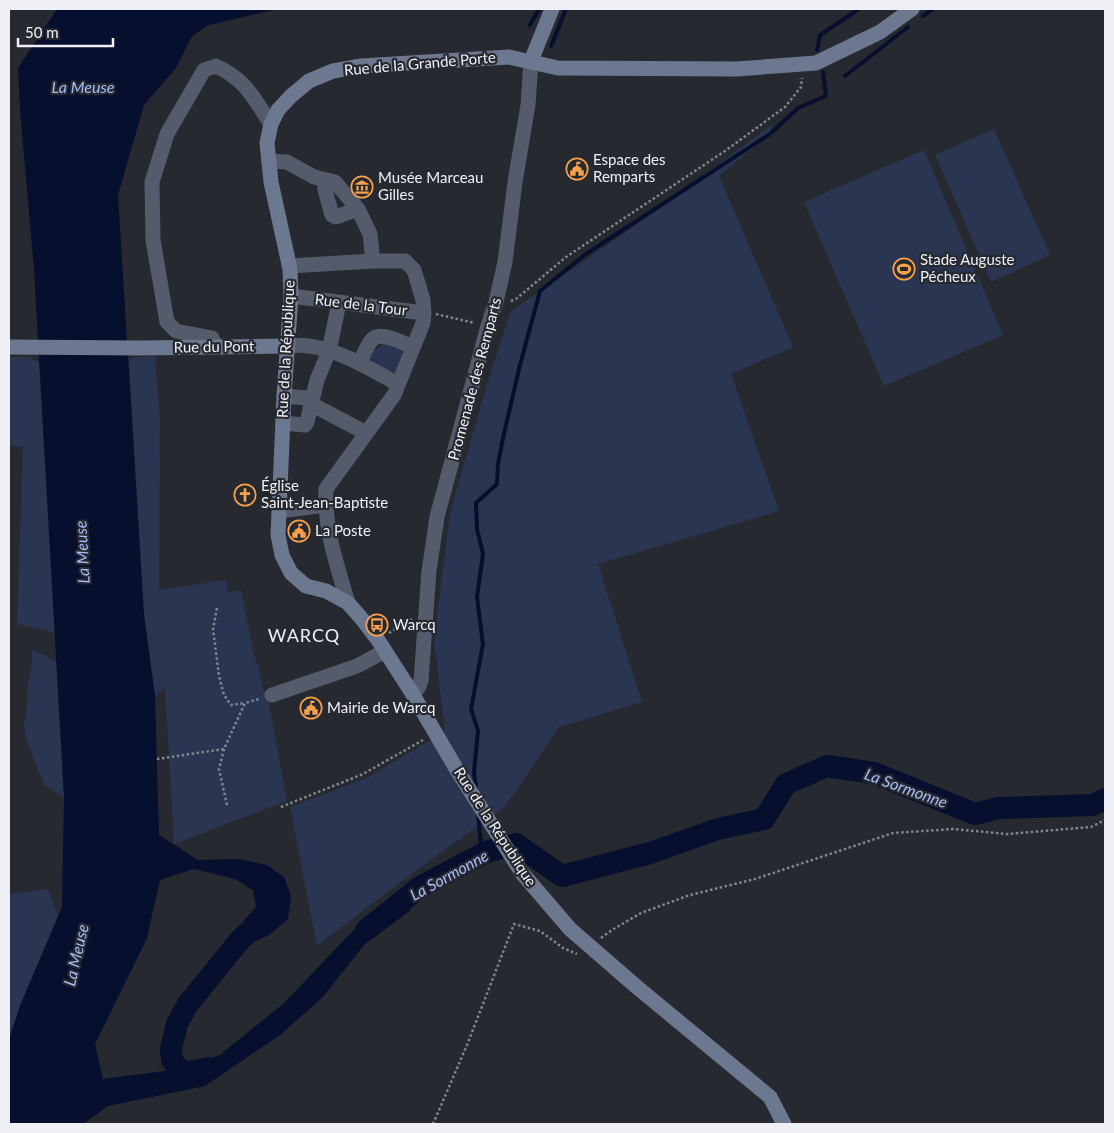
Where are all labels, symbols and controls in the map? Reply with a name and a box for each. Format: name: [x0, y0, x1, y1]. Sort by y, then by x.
scale bar: [18, 15, 112, 47]
text: 50 m: [25, 23, 59, 41]
street label: Rue de la Grande Porte: [343, 47, 497, 79]
water label: La Meuse: [52, 77, 115, 96]
place label: Espace des Remparts: [593, 150, 666, 185]
public building icon: Espace des Remparts: [565, 157, 589, 181]
place label: Musée Marceau Gilles: [378, 168, 483, 203]
museum icon: Musée Marceau Gilles: [350, 175, 374, 199]
place label: Stade Auguste Pécheux: [920, 250, 1015, 285]
sports icon: Stade Auguste Pécheux: [892, 257, 916, 281]
street label: Rue de la République: [272, 279, 298, 418]
street label: Rue de la Tour: [314, 289, 409, 319]
street label: Promenade des Remparts: [444, 295, 504, 462]
street label: Rue du Pont: [174, 336, 255, 356]
place label: Église Saint-Jean-Baptiste: [261, 476, 388, 511]
church icon: Église Saint-Jean-Baptiste: [233, 483, 257, 507]
public building icon: La Poste: [287, 519, 311, 543]
water label: La Meuse: [70, 520, 93, 584]
place label: La Poste: [315, 521, 371, 539]
bus stop icon: Warcq: [365, 613, 389, 637]
place label: Warcq: [393, 615, 436, 633]
district label: WARCQ: [268, 624, 340, 646]
public building icon: Mairie de Warcq: [299, 696, 323, 720]
place label: Mairie de Warcq: [327, 698, 435, 716]
street label: Rue de la République: [451, 764, 541, 889]
water label: La Sormonne: [862, 764, 950, 811]
water label: La Sormonne: [406, 845, 492, 904]
water label: La Meuse: [59, 922, 92, 988]

